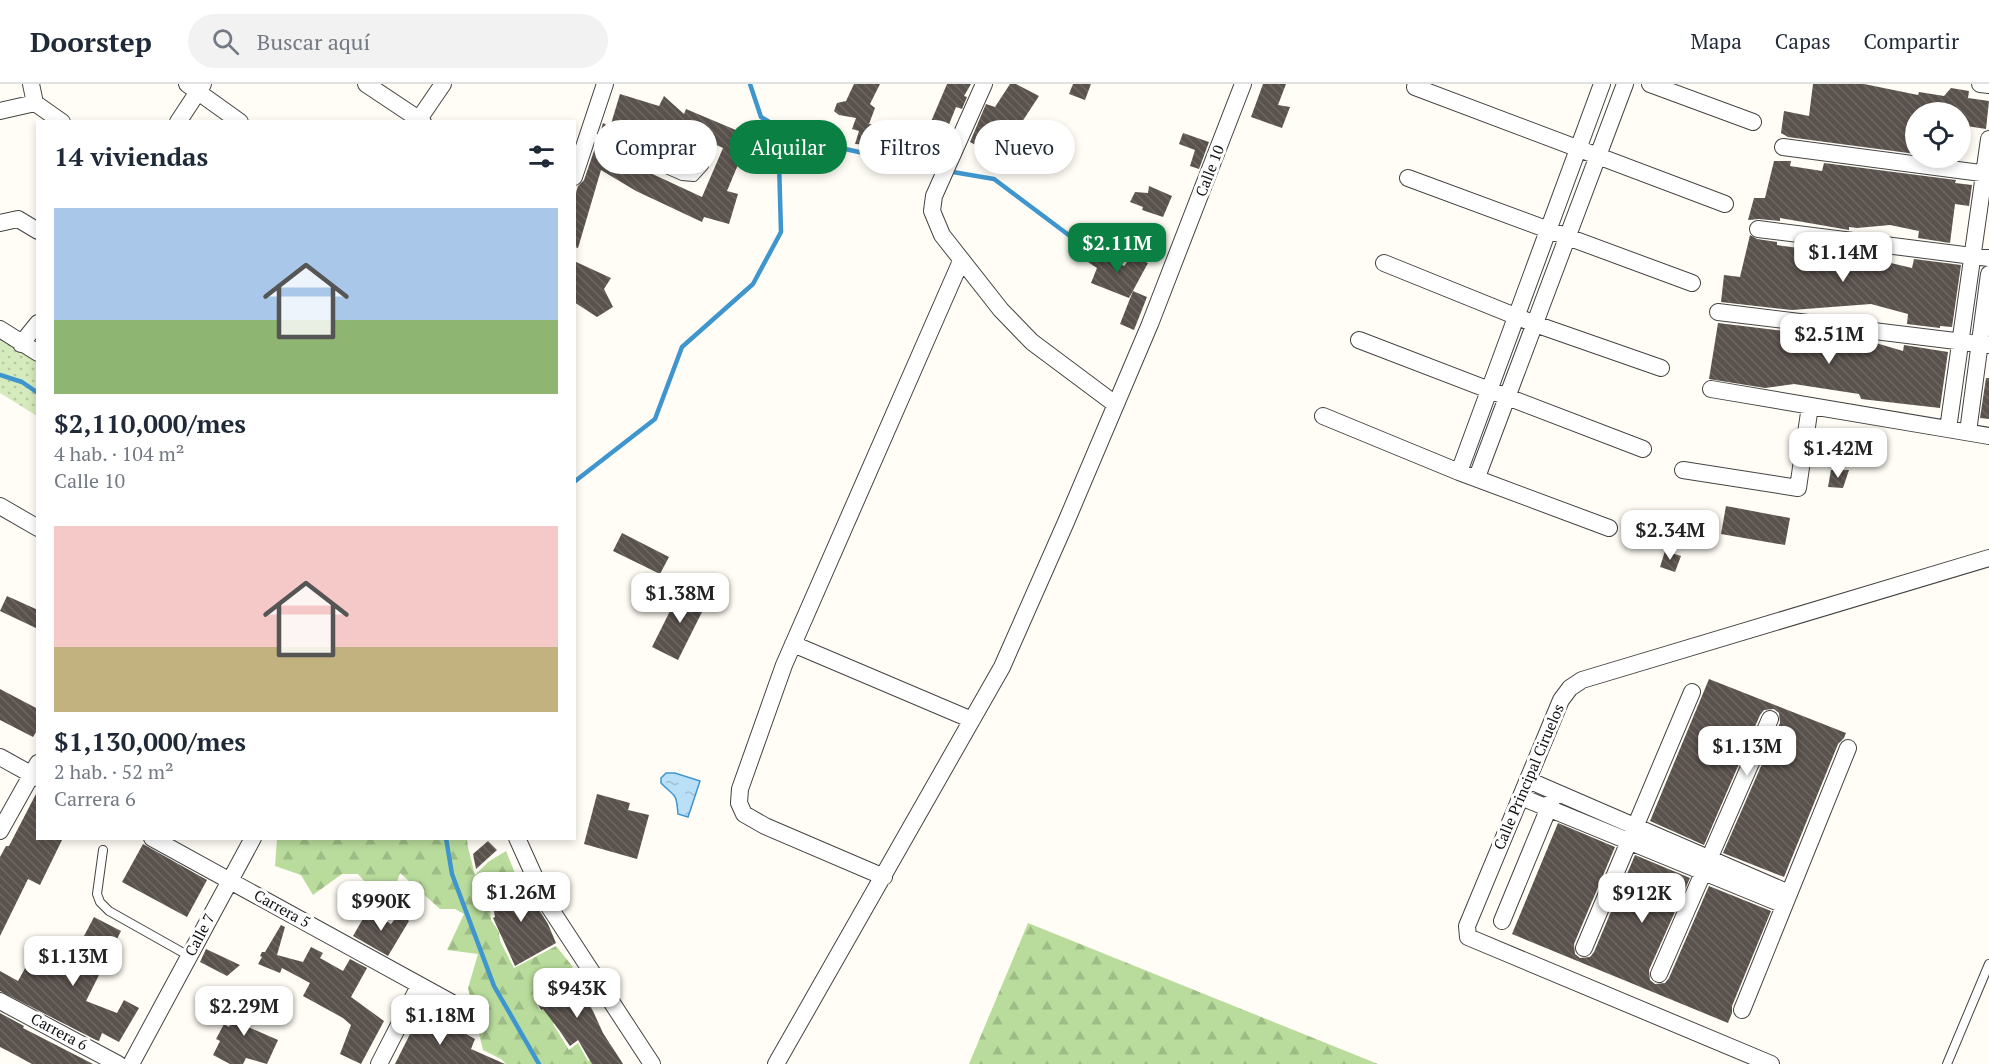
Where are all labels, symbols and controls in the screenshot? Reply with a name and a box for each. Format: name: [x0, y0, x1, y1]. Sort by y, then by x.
search box: [188, 14, 608, 68]
text: Doorstep: [30, 23, 152, 60]
icon: search: [209, 25, 242, 58]
text: Buscar aquí: [257, 27, 370, 56]
text: Mapa: [1690, 27, 1742, 55]
text: Capas: [1775, 27, 1831, 55]
text: Compartir: [1864, 27, 1959, 55]
map controls: [1905, 102, 1971, 168]
button: locate: [1905, 102, 1971, 168]
chip: Comprar: [594, 120, 717, 174]
chip: Alquilar: [729, 120, 847, 174]
chip: Filtros: [859, 120, 962, 174]
chip: Nuevo: [974, 120, 1075, 174]
text: 14 viviendas: [54, 139, 208, 173]
icon: filters: [525, 140, 558, 173]
street label: Calle 10: [1190, 142, 1228, 199]
pin: $2.11M: [1068, 223, 1166, 274]
text: $2.11M: [1082, 229, 1152, 256]
pin: $1.14M: [1794, 232, 1892, 283]
text: $1.14M: [1808, 238, 1878, 265]
icon: home: [252, 247, 360, 355]
pin: $2.51M: [1780, 314, 1878, 365]
text: $2.51M: [1794, 320, 1864, 347]
text: $2,110,000/mes: [54, 406, 246, 440]
pin: $1.42M: [1789, 428, 1887, 479]
text: $1.42M: [1803, 434, 1873, 461]
text: 4 hab. · 104 m²: [54, 440, 184, 467]
text: Calle 10: [54, 467, 125, 494]
pin: $2.34M: [1621, 510, 1719, 561]
text: $2.34M: [1635, 516, 1705, 543]
icon: home: [252, 565, 360, 673]
pin: $1.38M: [631, 573, 729, 624]
text: $1.38M: [645, 579, 715, 606]
street label: Calle Principal Ciruelos: [1488, 701, 1568, 853]
text: $1,130,000/mes: [54, 724, 246, 758]
pin: $1.13M: [1698, 726, 1796, 777]
text: $1.13M: [1712, 732, 1782, 759]
text: 2 hab. · 52 m²: [54, 758, 174, 785]
text: Carrera 6: [54, 785, 136, 812]
pin: $1.26M: [472, 872, 570, 923]
pin: $912K: [1600, 873, 1684, 924]
text: $1.26M: [486, 878, 556, 905]
text: $912K: [1612, 879, 1672, 906]
pin: $990K: [339, 881, 423, 932]
street label: Carrera 5: [251, 885, 314, 932]
text: $990K: [351, 887, 411, 914]
street label: Calle 7: [180, 910, 219, 959]
pin: $1.13M: [24, 936, 122, 987]
text: $1.13M: [38, 942, 108, 969]
pin: $943K: [535, 968, 619, 1019]
text: $943K: [547, 974, 607, 1001]
pin: $2.29M: [195, 986, 293, 1037]
text: $2.29M: [209, 992, 279, 1019]
pin: $1.18M: [391, 995, 489, 1046]
text: $1.18M: [405, 1001, 475, 1028]
street label: Carrera 6: [28, 1008, 91, 1054]

